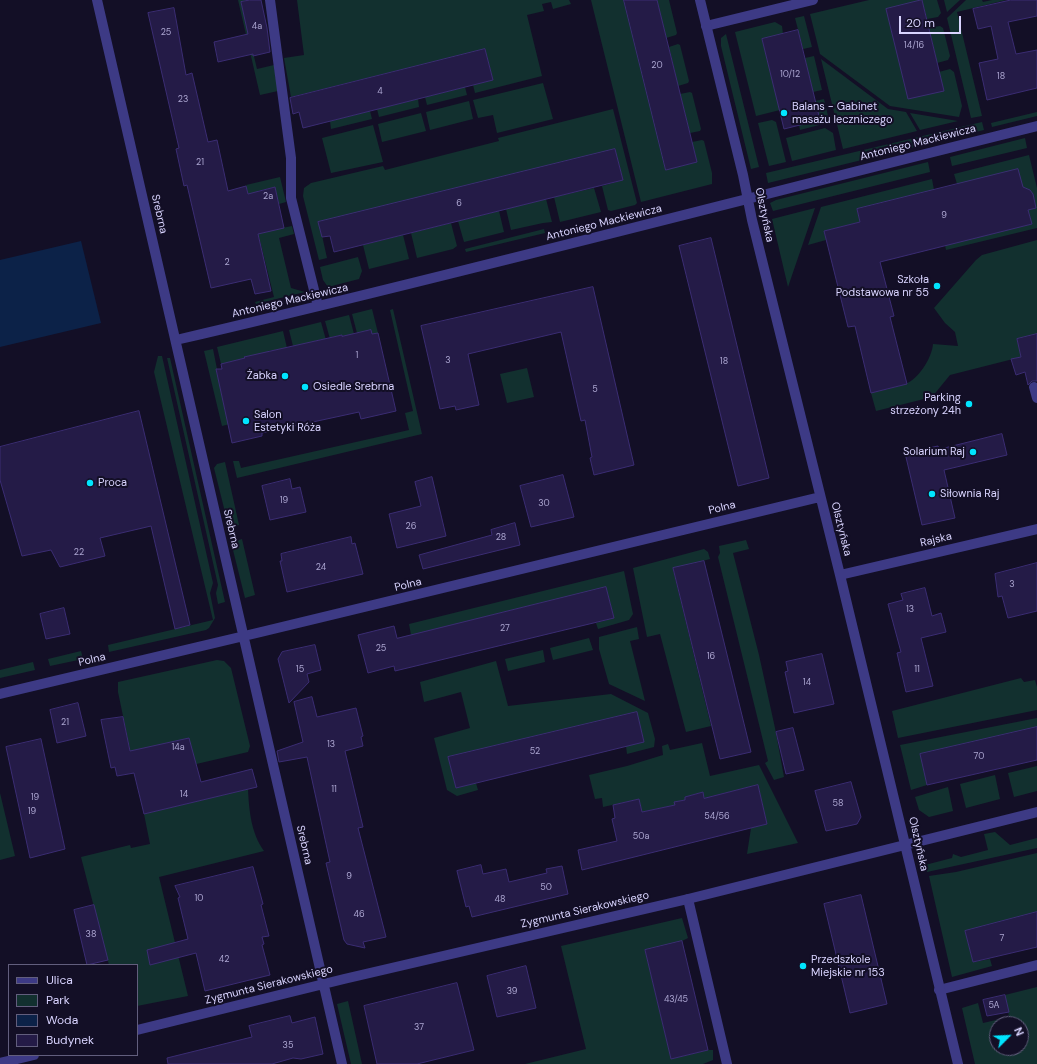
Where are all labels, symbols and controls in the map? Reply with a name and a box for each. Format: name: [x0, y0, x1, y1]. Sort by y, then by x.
scale bar: [901, 8, 963, 34]
text: 20 m: [906, 15, 935, 31]
house number: 4a: [252, 22, 262, 32]
house number: 25: [161, 28, 171, 38]
house number: 14/16: [904, 41, 924, 51]
house number: 20: [651, 61, 663, 71]
house number: 10/12: [780, 70, 800, 80]
house number: 18: [997, 72, 1005, 82]
house number: 4: [377, 87, 383, 97]
house number: 23: [178, 95, 188, 105]
place label: Balans - Gabinet masażu leczniczego: [792, 100, 893, 126]
marker: Balans - Gabinet masażu leczniczego: [779, 108, 789, 118]
street label: Antoniego Mackiewicza: [859, 122, 977, 164]
house number: 21: [196, 158, 204, 168]
street label: Olsztyńska: [752, 187, 776, 243]
house number: 2a: [263, 192, 273, 202]
street label: Srebrna: [148, 193, 170, 235]
house number: 6: [456, 199, 462, 209]
street label: Antoniego Mackiewicza: [545, 202, 663, 244]
house number: 9: [941, 211, 947, 221]
house number: 2: [224, 258, 230, 268]
place label: Szkoła Podstawowa nr 55: [836, 273, 929, 299]
street label: Antoniego Mackiewicza: [231, 281, 349, 321]
marker: Szkoła Podstawowa nr 55: [932, 281, 942, 291]
house number: 1: [356, 351, 358, 361]
house number: 3: [445, 356, 451, 366]
house number: 18: [720, 357, 728, 367]
place label: Żabka: [247, 369, 277, 383]
marker: Żabka: [280, 371, 290, 381]
place label: Osiedle Srebrna: [313, 380, 394, 394]
marker: Osiedle Srebrna: [300, 382, 310, 392]
house number: 5: [592, 385, 598, 395]
place label: Parking strzeżony 24h: [890, 391, 961, 417]
marker: Parking strzeżony 24h: [964, 399, 974, 409]
place label: Salon Estetyki Róża: [254, 408, 321, 434]
marker: Salon Estetyki Róża: [241, 416, 251, 426]
place label: Solarium Raj: [903, 445, 965, 459]
marker: Solarium Raj: [968, 447, 978, 457]
place label: Proca: [98, 476, 127, 490]
marker: Proca: [85, 478, 95, 488]
place label: Siłownia Raj: [940, 487, 999, 501]
marker: Siłownia Raj: [927, 489, 937, 499]
house number: 19: [280, 496, 288, 506]
street label: Polna: [707, 498, 737, 518]
house number: 30: [538, 499, 550, 509]
street label: Olsztyńska: [828, 501, 854, 557]
street label: Srebrna: [220, 508, 242, 550]
house number: 26: [406, 522, 416, 532]
street label: Rajska: [919, 530, 953, 550]
house number: 28: [496, 533, 506, 543]
house number: 22: [74, 548, 84, 558]
house number: 24: [316, 563, 326, 573]
street label: Polna: [393, 575, 423, 595]
house number: 3: [1009, 580, 1015, 590]
house number: 13: [906, 605, 914, 615]
house number: 27: [500, 624, 510, 634]
house number: 25: [376, 644, 386, 654]
street label: Polna: [77, 650, 107, 670]
house number: 16: [707, 652, 715, 662]
house number: 15: [296, 665, 304, 675]
house number: 11: [914, 665, 920, 675]
house number: 14: [803, 678, 811, 688]
house number: 21: [61, 718, 69, 728]
house number: 13: [327, 740, 335, 750]
house number: 14a: [171, 743, 185, 753]
house number: 52: [530, 747, 540, 757]
house number: 70: [974, 752, 984, 762]
house number: 11: [331, 785, 337, 795]
house number: 14: [180, 790, 188, 800]
house number: 19: [31, 793, 39, 803]
house number: 58: [833, 799, 843, 809]
house number: 19: [28, 807, 36, 817]
house number: 54/56: [704, 812, 730, 822]
street label: Olsztyńska: [905, 816, 931, 872]
street label: Srebrna: [293, 824, 315, 866]
house number: 50a: [633, 832, 649, 842]
house number: 9: [346, 872, 352, 882]
house number: 50: [540, 883, 552, 893]
street label: Zygmunta Sierakowskiego: [520, 889, 650, 931]
house number: 10: [195, 894, 203, 904]
house number: 48: [495, 895, 505, 905]
house number: 46: [353, 910, 365, 920]
house number: 38: [86, 930, 96, 940]
house number: 7: [1000, 934, 1004, 944]
place label: Przedszkole Miejskie nr 153: [811, 953, 885, 979]
house number: 42: [219, 955, 229, 965]
marker: Przedszkole Miejskie nr 153: [798, 961, 808, 971]
street label: Zygmunta Sierakowskiego: [204, 963, 334, 1007]
legend: [8, 964, 138, 1056]
text: Ulica: [46, 972, 73, 988]
house number: 39: [507, 987, 517, 997]
text: Park: [46, 992, 70, 1008]
house number: 43/45: [664, 995, 688, 1005]
house number: 5A: [988, 1001, 1000, 1011]
text: Woda: [46, 1012, 78, 1028]
north arrow: [989, 1016, 1029, 1056]
house number: 37: [414, 1023, 424, 1033]
text: N: [1011, 1025, 1027, 1038]
text: Budynek: [46, 1032, 94, 1048]
house number: 35: [283, 1041, 293, 1051]

